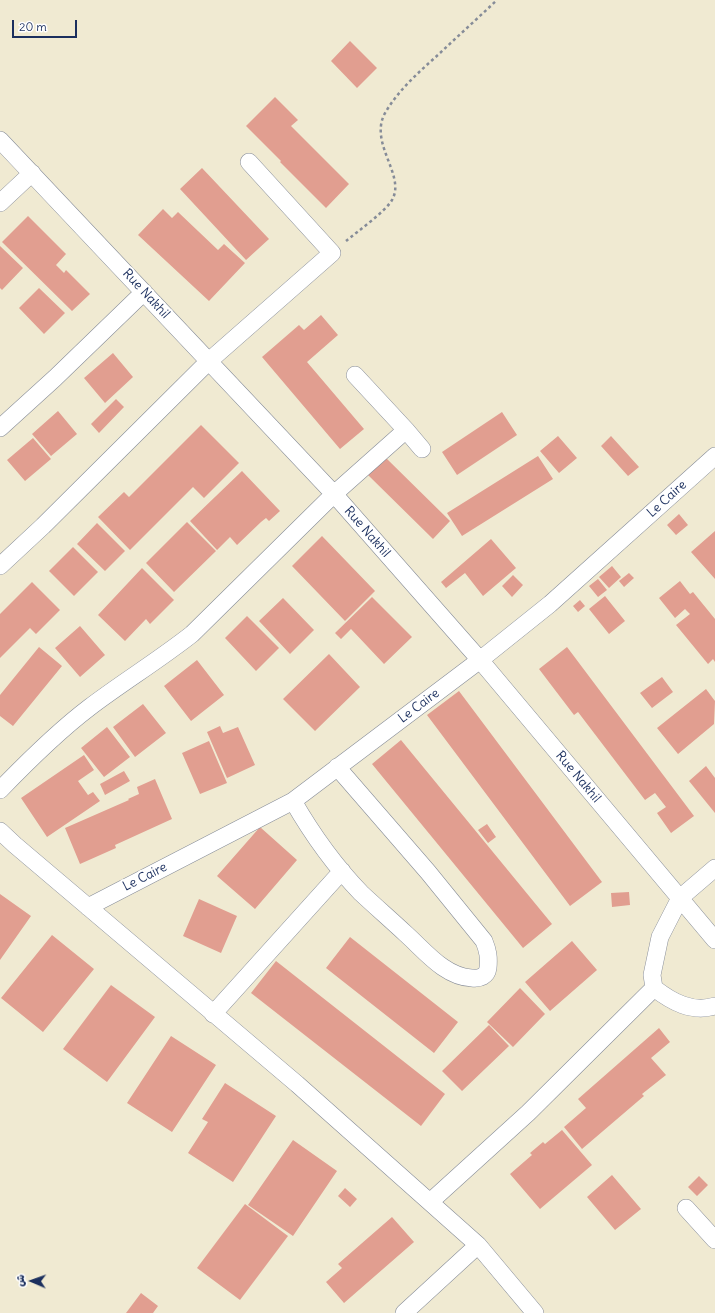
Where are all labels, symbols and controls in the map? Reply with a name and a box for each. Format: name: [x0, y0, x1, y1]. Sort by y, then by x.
scale bar: [14, 12, 79, 38]
text: 20 m: [19, 19, 47, 34]
street label: Rue Nakhil: [119, 266, 173, 322]
street label: Le Caire: [644, 477, 690, 521]
street label: Rue Nakhil: [341, 503, 393, 561]
street label: Le Caire: [395, 685, 443, 727]
street label: Rue Nakhil: [552, 748, 604, 806]
street label: Le Caire: [120, 859, 170, 895]
north arrow: [12, 1261, 52, 1301]
text: ش: [13, 1274, 27, 1287]

